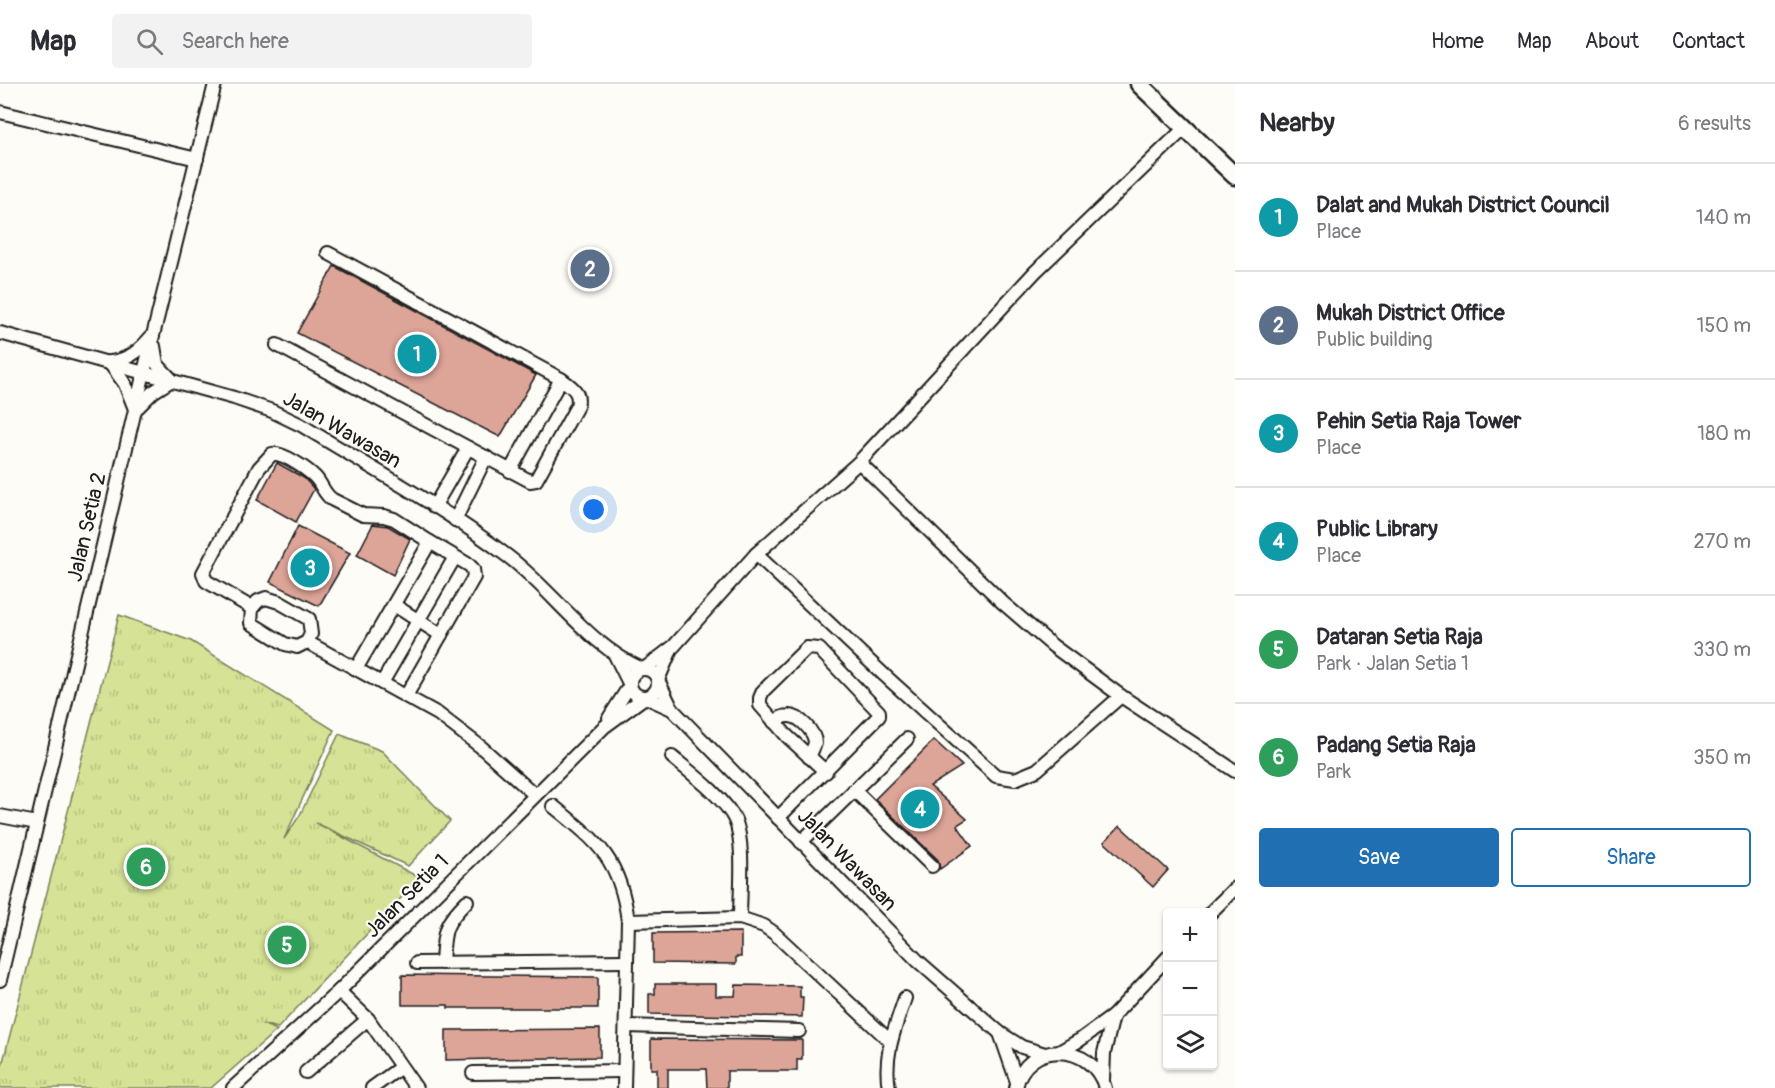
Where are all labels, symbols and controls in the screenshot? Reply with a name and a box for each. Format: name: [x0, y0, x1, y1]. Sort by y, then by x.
search box: [112, 14, 532, 68]
text: Map: [30, 24, 76, 59]
icon: search: [133, 25, 166, 58]
text: Search here: [181, 27, 289, 55]
text: Home: [1431, 28, 1484, 55]
text: Map: [1517, 28, 1552, 55]
text: About: [1585, 28, 1639, 55]
text: Contact: [1672, 28, 1745, 55]
text: Nearby: [1259, 107, 1335, 139]
text: 6 results: [1678, 111, 1751, 136]
text: Dalat and Mukah District Council: [1316, 191, 1610, 219]
text: 1: [1275, 205, 1282, 230]
text: 140 m: [1696, 205, 1751, 230]
text: Place: [1316, 219, 1361, 244]
pin: 2: [570, 246, 610, 291]
text: Mukah District Office: [1316, 299, 1505, 327]
text: 2: [1273, 313, 1284, 338]
text: 150 m: [1697, 313, 1751, 338]
text: Public building: [1316, 327, 1432, 352]
pin: 1: [398, 332, 436, 376]
street label: Jalan Wawasan: [278, 385, 406, 475]
text: Pehin Setia Raja Tower: [1316, 407, 1521, 435]
text: 3: [1273, 421, 1284, 446]
text: 180 m: [1697, 421, 1751, 446]
text: Place: [1316, 435, 1361, 460]
street label: Jalan Setia 2: [61, 470, 113, 584]
your location: [579, 495, 608, 524]
text: Public Library: [1316, 515, 1438, 543]
text: 4: [1273, 529, 1284, 554]
text: 270 m: [1693, 529, 1751, 554]
text: Place: [1316, 543, 1361, 568]
pin: 3: [290, 546, 330, 590]
text: Dataran Setia Raja: [1316, 623, 1483, 651]
text: 5: [1273, 637, 1284, 662]
text: 330 m: [1693, 637, 1751, 662]
text: Park · Jalan Setia 1: [1316, 651, 1469, 676]
text: Padang Setia Raja: [1316, 731, 1476, 759]
text: 6: [1273, 745, 1284, 770]
text: 350 m: [1693, 745, 1751, 770]
text: Park: [1316, 759, 1351, 784]
pin: 4: [900, 786, 940, 832]
street label: Jalan Wawasan: [791, 803, 903, 917]
button: Save: [1259, 828, 1499, 887]
button: Share: [1511, 828, 1751, 887]
pin: 6: [126, 844, 166, 890]
street label: Jalan Setia 1: [359, 848, 455, 944]
map controls: [1163, 908, 1217, 1070]
button: +: [1163, 908, 1217, 962]
pin: 5: [268, 922, 306, 968]
button: −: [1163, 962, 1217, 1016]
button: layers: [1163, 1016, 1217, 1070]

